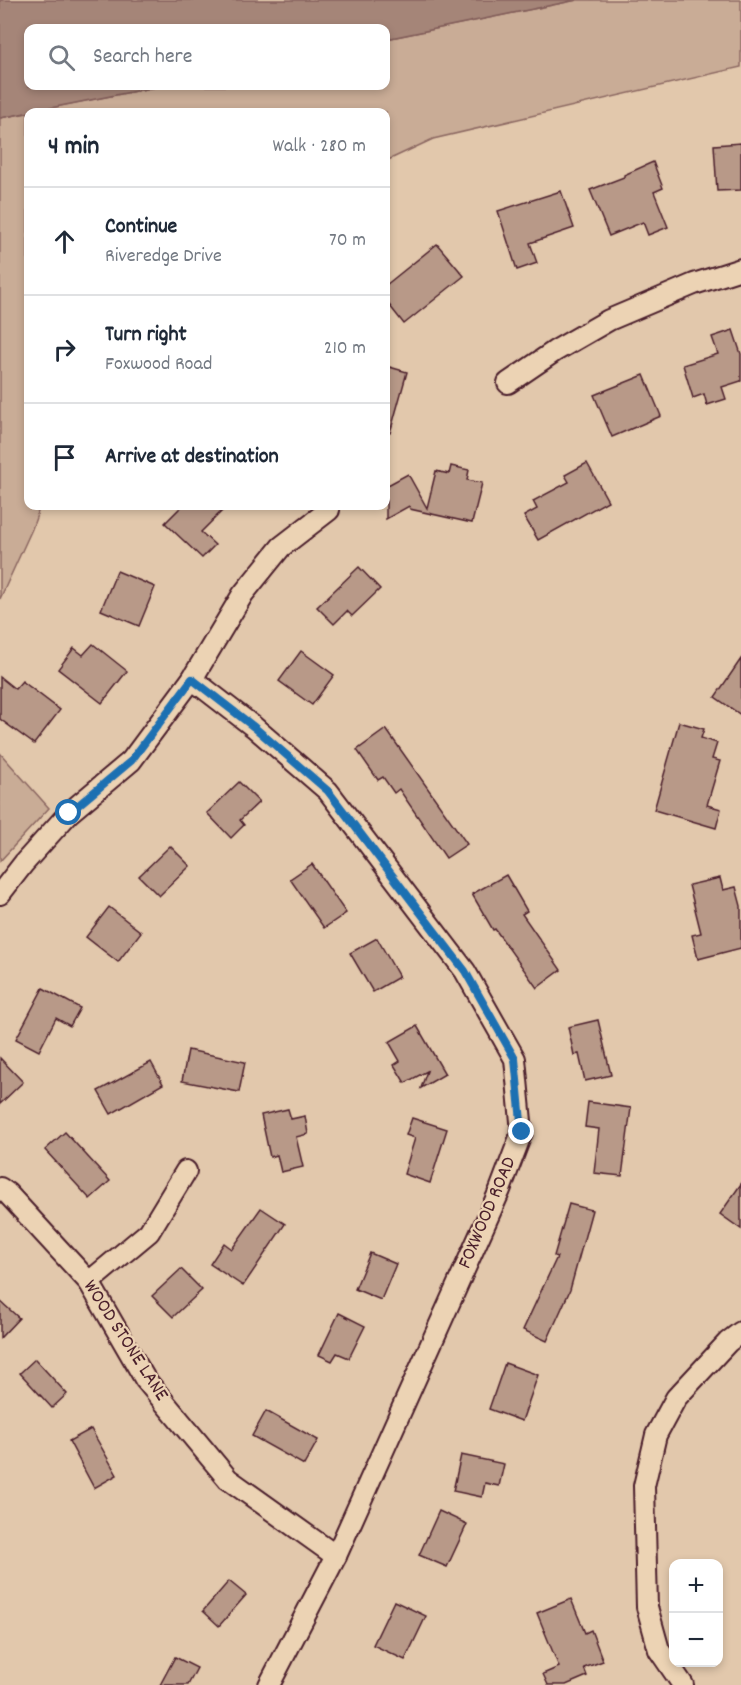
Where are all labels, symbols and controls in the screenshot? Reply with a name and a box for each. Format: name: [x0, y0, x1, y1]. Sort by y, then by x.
search box: [24, 24, 390, 90]
icon: search: [45, 41, 78, 74]
text: Search here: [93, 42, 192, 73]
text: 4 min: [48, 129, 99, 166]
text: Walk · 280 m: [272, 133, 366, 161]
text: Continue: [105, 212, 177, 243]
icon: ahead: [48, 225, 81, 258]
text: 70 m: [329, 227, 366, 255]
text: Riveredge Drive: [105, 243, 222, 271]
text: Turn right: [105, 320, 187, 351]
icon: right: [48, 333, 81, 366]
text: 210 m: [324, 335, 366, 363]
text: Foxwood Road: [105, 351, 212, 379]
icon: arrive: [48, 441, 81, 474]
text: Arrive at destination: [105, 442, 279, 473]
route start: [55, 799, 81, 825]
route end: [508, 1118, 534, 1144]
street label: FOXWOOD ROAD: [452, 1153, 524, 1273]
street label: WOOD STONE LANE: [75, 1275, 175, 1407]
map controls: [669, 1559, 723, 1667]
button: +: [669, 1559, 723, 1613]
button: −: [669, 1613, 723, 1667]

